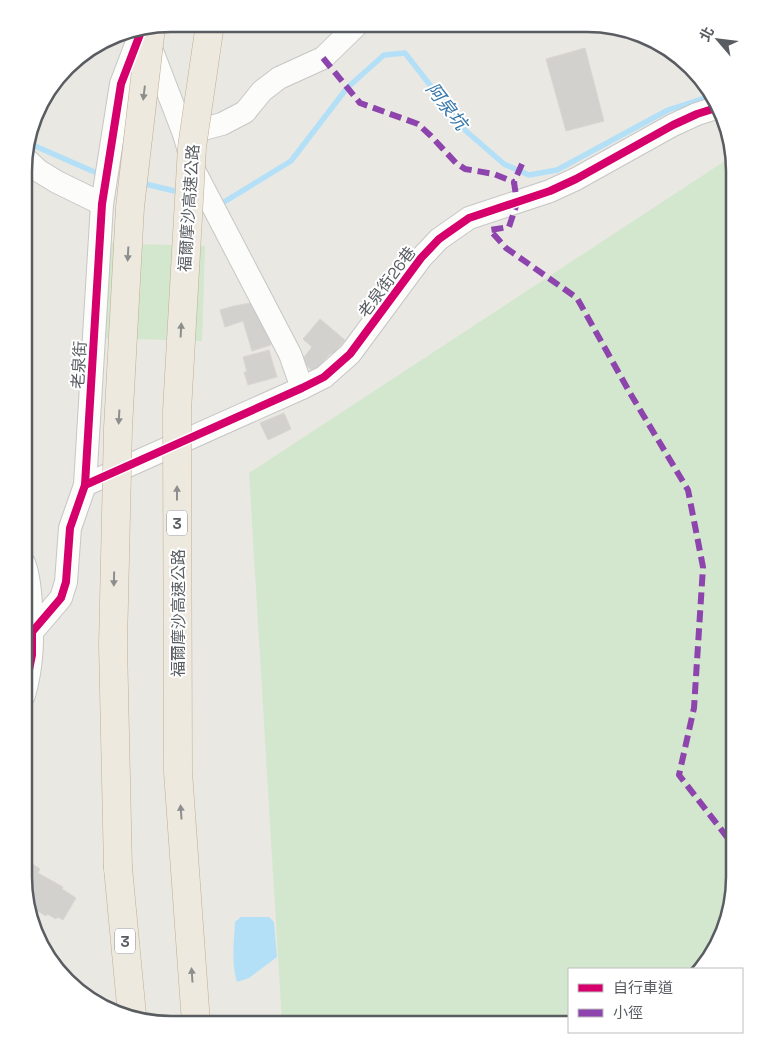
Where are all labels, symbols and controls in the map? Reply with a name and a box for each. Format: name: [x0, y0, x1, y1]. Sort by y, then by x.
north arrow: [693, 15, 743, 65]
text: 北: [695, 23, 718, 44]
water label: 阿泉坑: [421, 78, 475, 137]
one-way arrow: [140, 85, 148, 101]
street label: 福爾摩沙高速公路: [174, 143, 204, 273]
street label: 老泉街26巷: [354, 242, 420, 322]
one-way arrow: [123, 247, 131, 263]
one-way arrow: [178, 322, 186, 338]
street label: 老泉街: [67, 340, 91, 390]
one-way arrow: [114, 409, 122, 425]
one-way arrow: [173, 484, 181, 500]
road number: 3: [167, 510, 187, 536]
street label: 福爾摩沙高速公路: [168, 549, 189, 677]
one-way arrow: [110, 571, 118, 587]
one-way arrow: [177, 804, 185, 820]
road number: 3: [115, 928, 135, 954]
one-way arrow: [188, 966, 196, 982]
legend: [568, 968, 743, 1033]
text: 自行車道: [613, 978, 673, 997]
text: 小徑: [613, 1003, 643, 1022]

